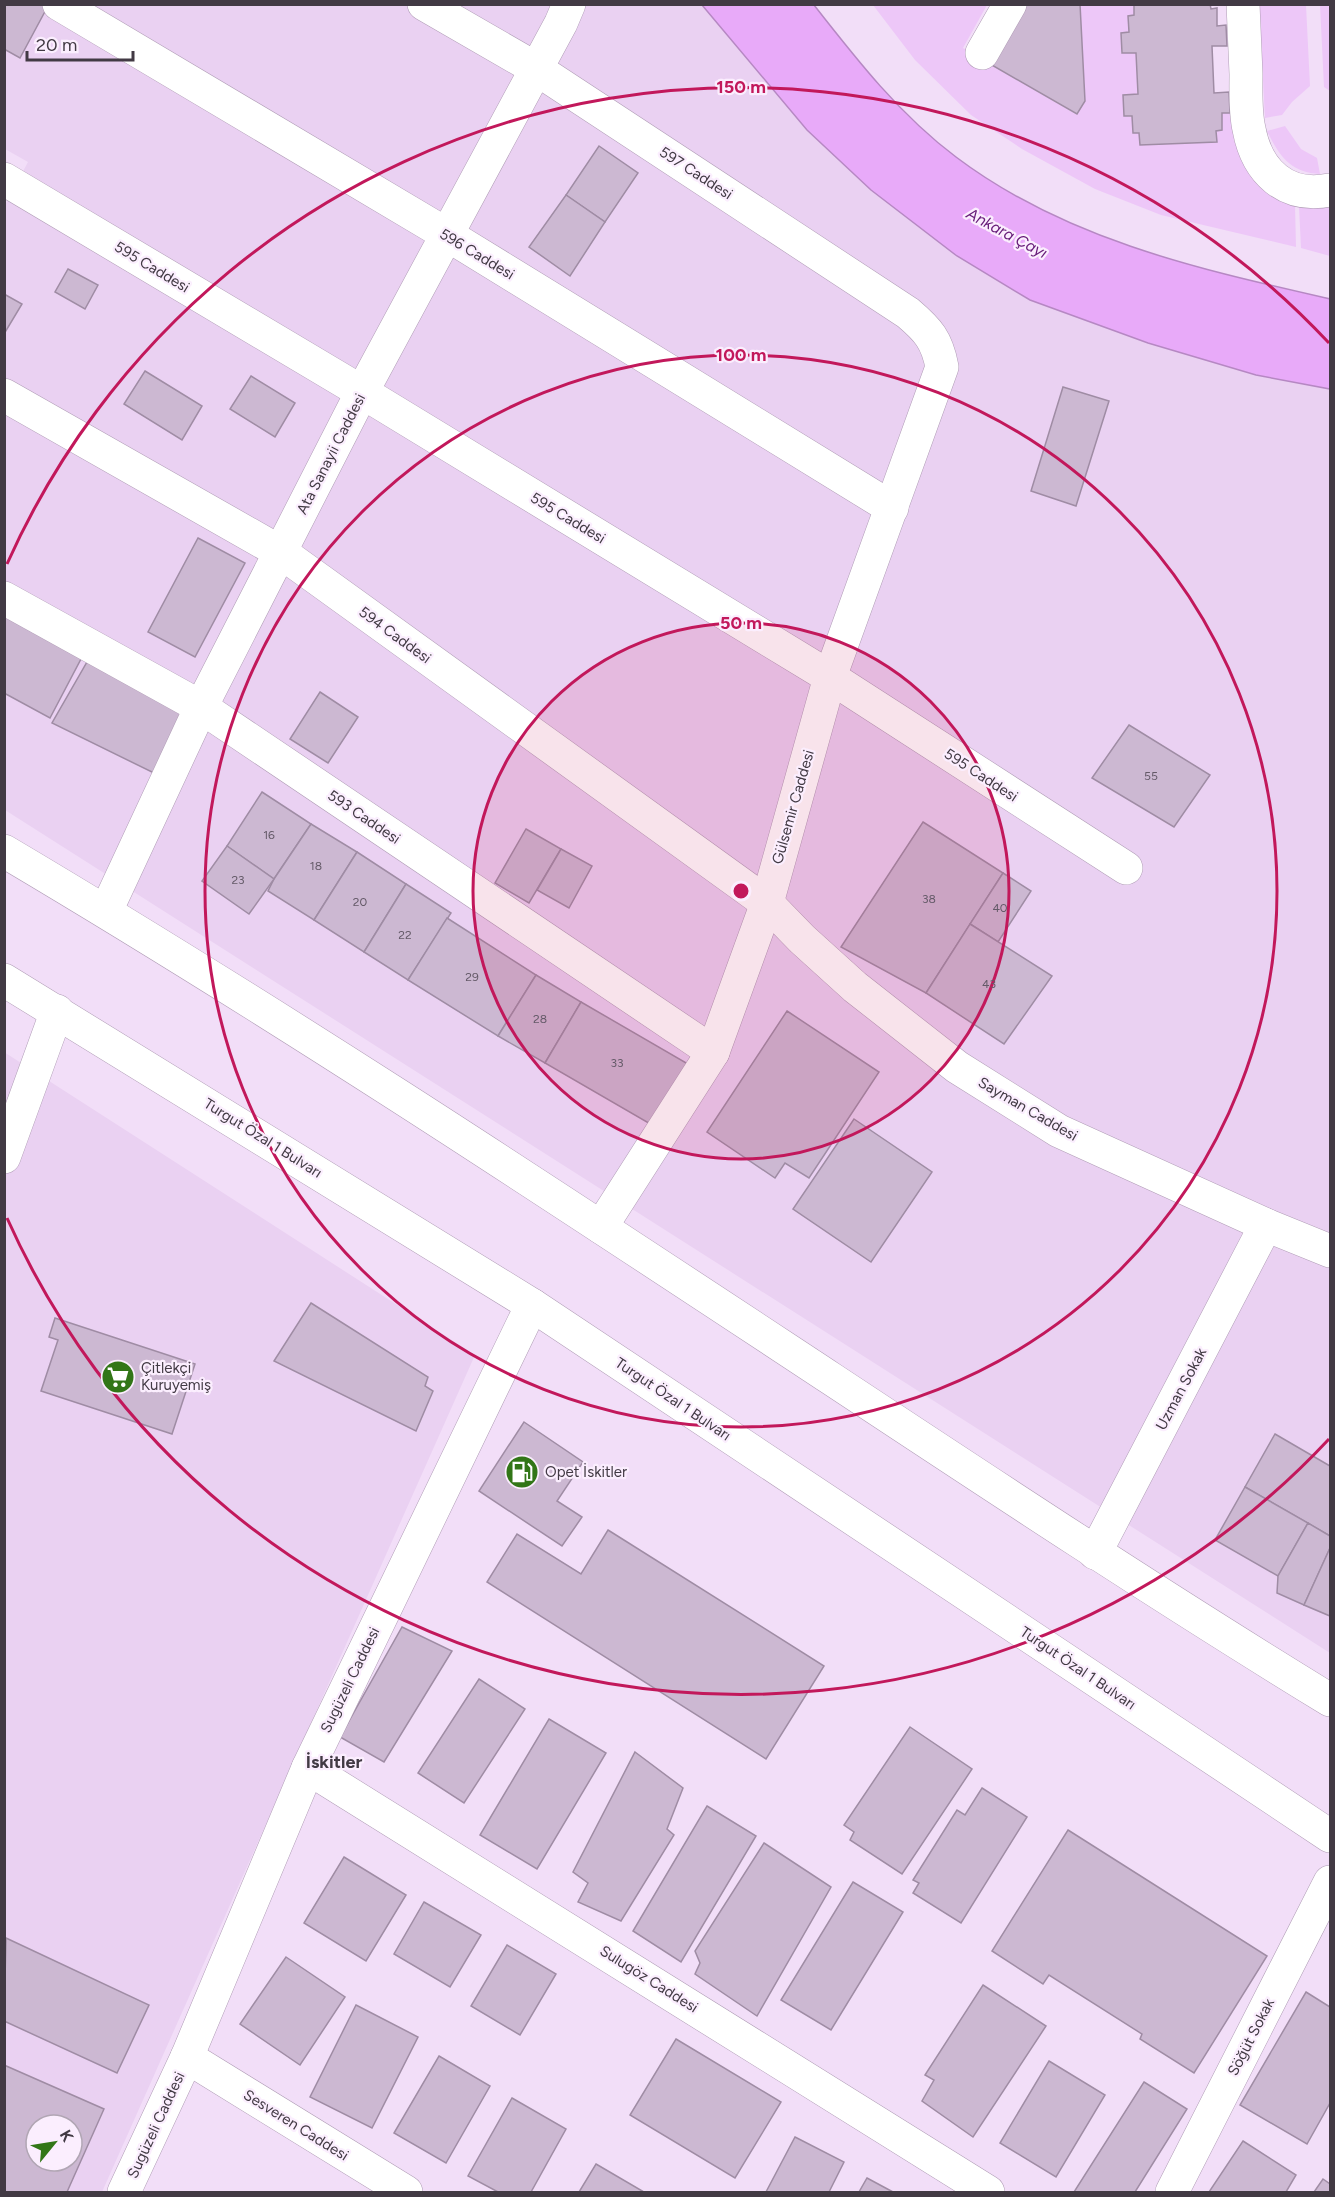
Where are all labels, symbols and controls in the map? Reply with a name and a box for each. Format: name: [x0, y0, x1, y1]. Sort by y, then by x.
scale bar: [27, 24, 134, 62]
text: 20 m: [36, 34, 77, 56]
text: 150 m: [716, 76, 766, 98]
street label: 597 Caddesi: [656, 143, 736, 203]
water label: Ankara Çayı: [963, 203, 1051, 262]
street label: 596 Caddesi: [436, 225, 518, 283]
street label: 595 Caddesi: [111, 238, 193, 296]
text: 100 m: [716, 344, 766, 366]
street label: Ata Sanayii Caddesi: [293, 391, 369, 517]
street label: 595 Caddesi: [527, 489, 609, 547]
street label: 594 Caddesi: [355, 603, 435, 667]
text: 50 m: [720, 612, 762, 634]
street label: 595 Caddesi: [941, 745, 1021, 805]
street label: Gülsemir Caddesi: [768, 748, 818, 866]
house number: 55: [1144, 769, 1158, 783]
street label: 593 Caddesi: [324, 786, 404, 848]
house number: 16: [263, 828, 275, 842]
house number: 18: [310, 859, 322, 873]
house number: 23: [231, 873, 245, 887]
centre of rings: [731, 881, 751, 901]
house number: 38: [922, 892, 936, 906]
house number: 20: [353, 895, 368, 909]
house number: 40: [992, 901, 1008, 915]
house number: 22: [398, 928, 412, 942]
house number: 29: [465, 970, 479, 984]
house number: 43: [982, 977, 996, 991]
house number: 28: [533, 1012, 547, 1026]
house number: 33: [610, 1056, 624, 1070]
street label: Sayman Caddesi: [975, 1073, 1081, 1145]
street label: Turgut Özal 1 Bulvarı: [201, 1094, 325, 1182]
street label: Uzman Sokak: [1152, 1344, 1211, 1433]
street label: Turgut Özal 1 Bulvarı: [612, 1354, 734, 1444]
supermarket icon: Çitlekçi Kuruyemiş: [100, 1359, 136, 1395]
place label: Çitlekçi Kuruyemiş: [141, 1359, 211, 1394]
fuel station icon: Opet İskitler: [504, 1454, 540, 1490]
place label: Opet İskitler: [545, 1463, 627, 1481]
street label: Turgut Özal 1 Bulvarı: [1017, 1623, 1139, 1713]
street label: Sugüzeli Caddesi: [317, 1624, 383, 1736]
district label: İskitler: [306, 1751, 362, 1773]
street label: Sulugöz Caddesi: [597, 1942, 701, 2016]
street label: Söğüt Sokak: [1224, 1995, 1279, 2079]
street label: Sugüzeli Caddesi: [123, 2069, 189, 2181]
street label: Sesveren Caddesi: [240, 2086, 352, 2164]
north arrow: [24, 2113, 84, 2173]
text: K: [56, 2126, 78, 2145]

